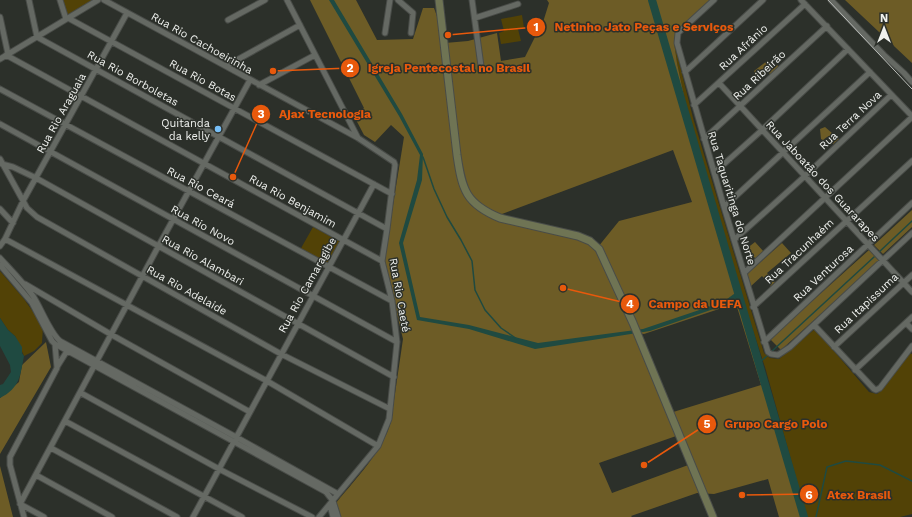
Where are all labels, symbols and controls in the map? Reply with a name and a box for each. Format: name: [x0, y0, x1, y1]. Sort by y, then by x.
north arrow: [864, 8, 904, 48]
street label: Rua Rio Cachoeirinha: [149, 10, 255, 77]
text: N: [880, 12, 888, 25]
callout: Netinho Jato Peças e Serviços: [526, 15, 741, 39]
text: 1: [533, 20, 539, 34]
text: Netinho Jato Peças e Serviços: [555, 20, 734, 34]
street label: Rua Afrânio: [716, 22, 770, 73]
street label: Rua Rio Borboletas: [85, 48, 181, 109]
street label: Rua Ribeirão: [730, 48, 788, 103]
callout: Igreja Pentecostal no Brasil: [340, 56, 539, 80]
street label: Rua Rio Botas: [167, 57, 239, 104]
text: 2: [346, 61, 354, 75]
text: Igreja Pentecostal no Brasil: [368, 61, 530, 75]
street label: Rua Rio Araguaia: [34, 71, 89, 156]
street label: Rua Terra Nova: [817, 88, 884, 152]
callout: Ajax Tecnologia: [251, 102, 379, 126]
text: 3: [257, 107, 265, 121]
text: Ajax Tecnologia: [279, 107, 371, 121]
place label: Quitanda da kelly: [161, 117, 210, 143]
street label: Rua Jaboatão dos Guararapes: [763, 118, 882, 245]
marker: Quitanda da kelly: [213, 124, 223, 134]
street label: Rua Taquaritinga do Norte: [705, 130, 758, 267]
street label: Rua Rio Ceará: [165, 164, 237, 211]
street label: Rua Rio Benjamim: [247, 172, 339, 231]
street label: Rua Rio Novo: [168, 203, 237, 248]
street label: Rua Tracunhaém: [762, 216, 836, 287]
street label: Rua Rio Alambari: [160, 233, 246, 288]
street label: Rua Rio Camaragibe: [276, 235, 339, 335]
street label: Rua Venturosa: [791, 242, 856, 305]
street label: Rua Rio Caeté: [387, 257, 412, 333]
street label: Rua Rio Adelaide: [144, 263, 229, 318]
street label: Rua Itapissuma: [832, 270, 901, 336]
callout: Campo da UEFA: [620, 292, 749, 316]
text: 4: [626, 297, 634, 311]
text: Campo da UEFA: [648, 297, 742, 311]
callout: Grupo Cargo Polo: [697, 412, 836, 436]
text: 5: [704, 417, 711, 431]
text: Grupo Cargo Polo: [724, 417, 828, 431]
callout: Atex Brasil: [799, 482, 899, 506]
text: 6: [805, 488, 813, 502]
text: Atex Brasil: [827, 488, 891, 502]

